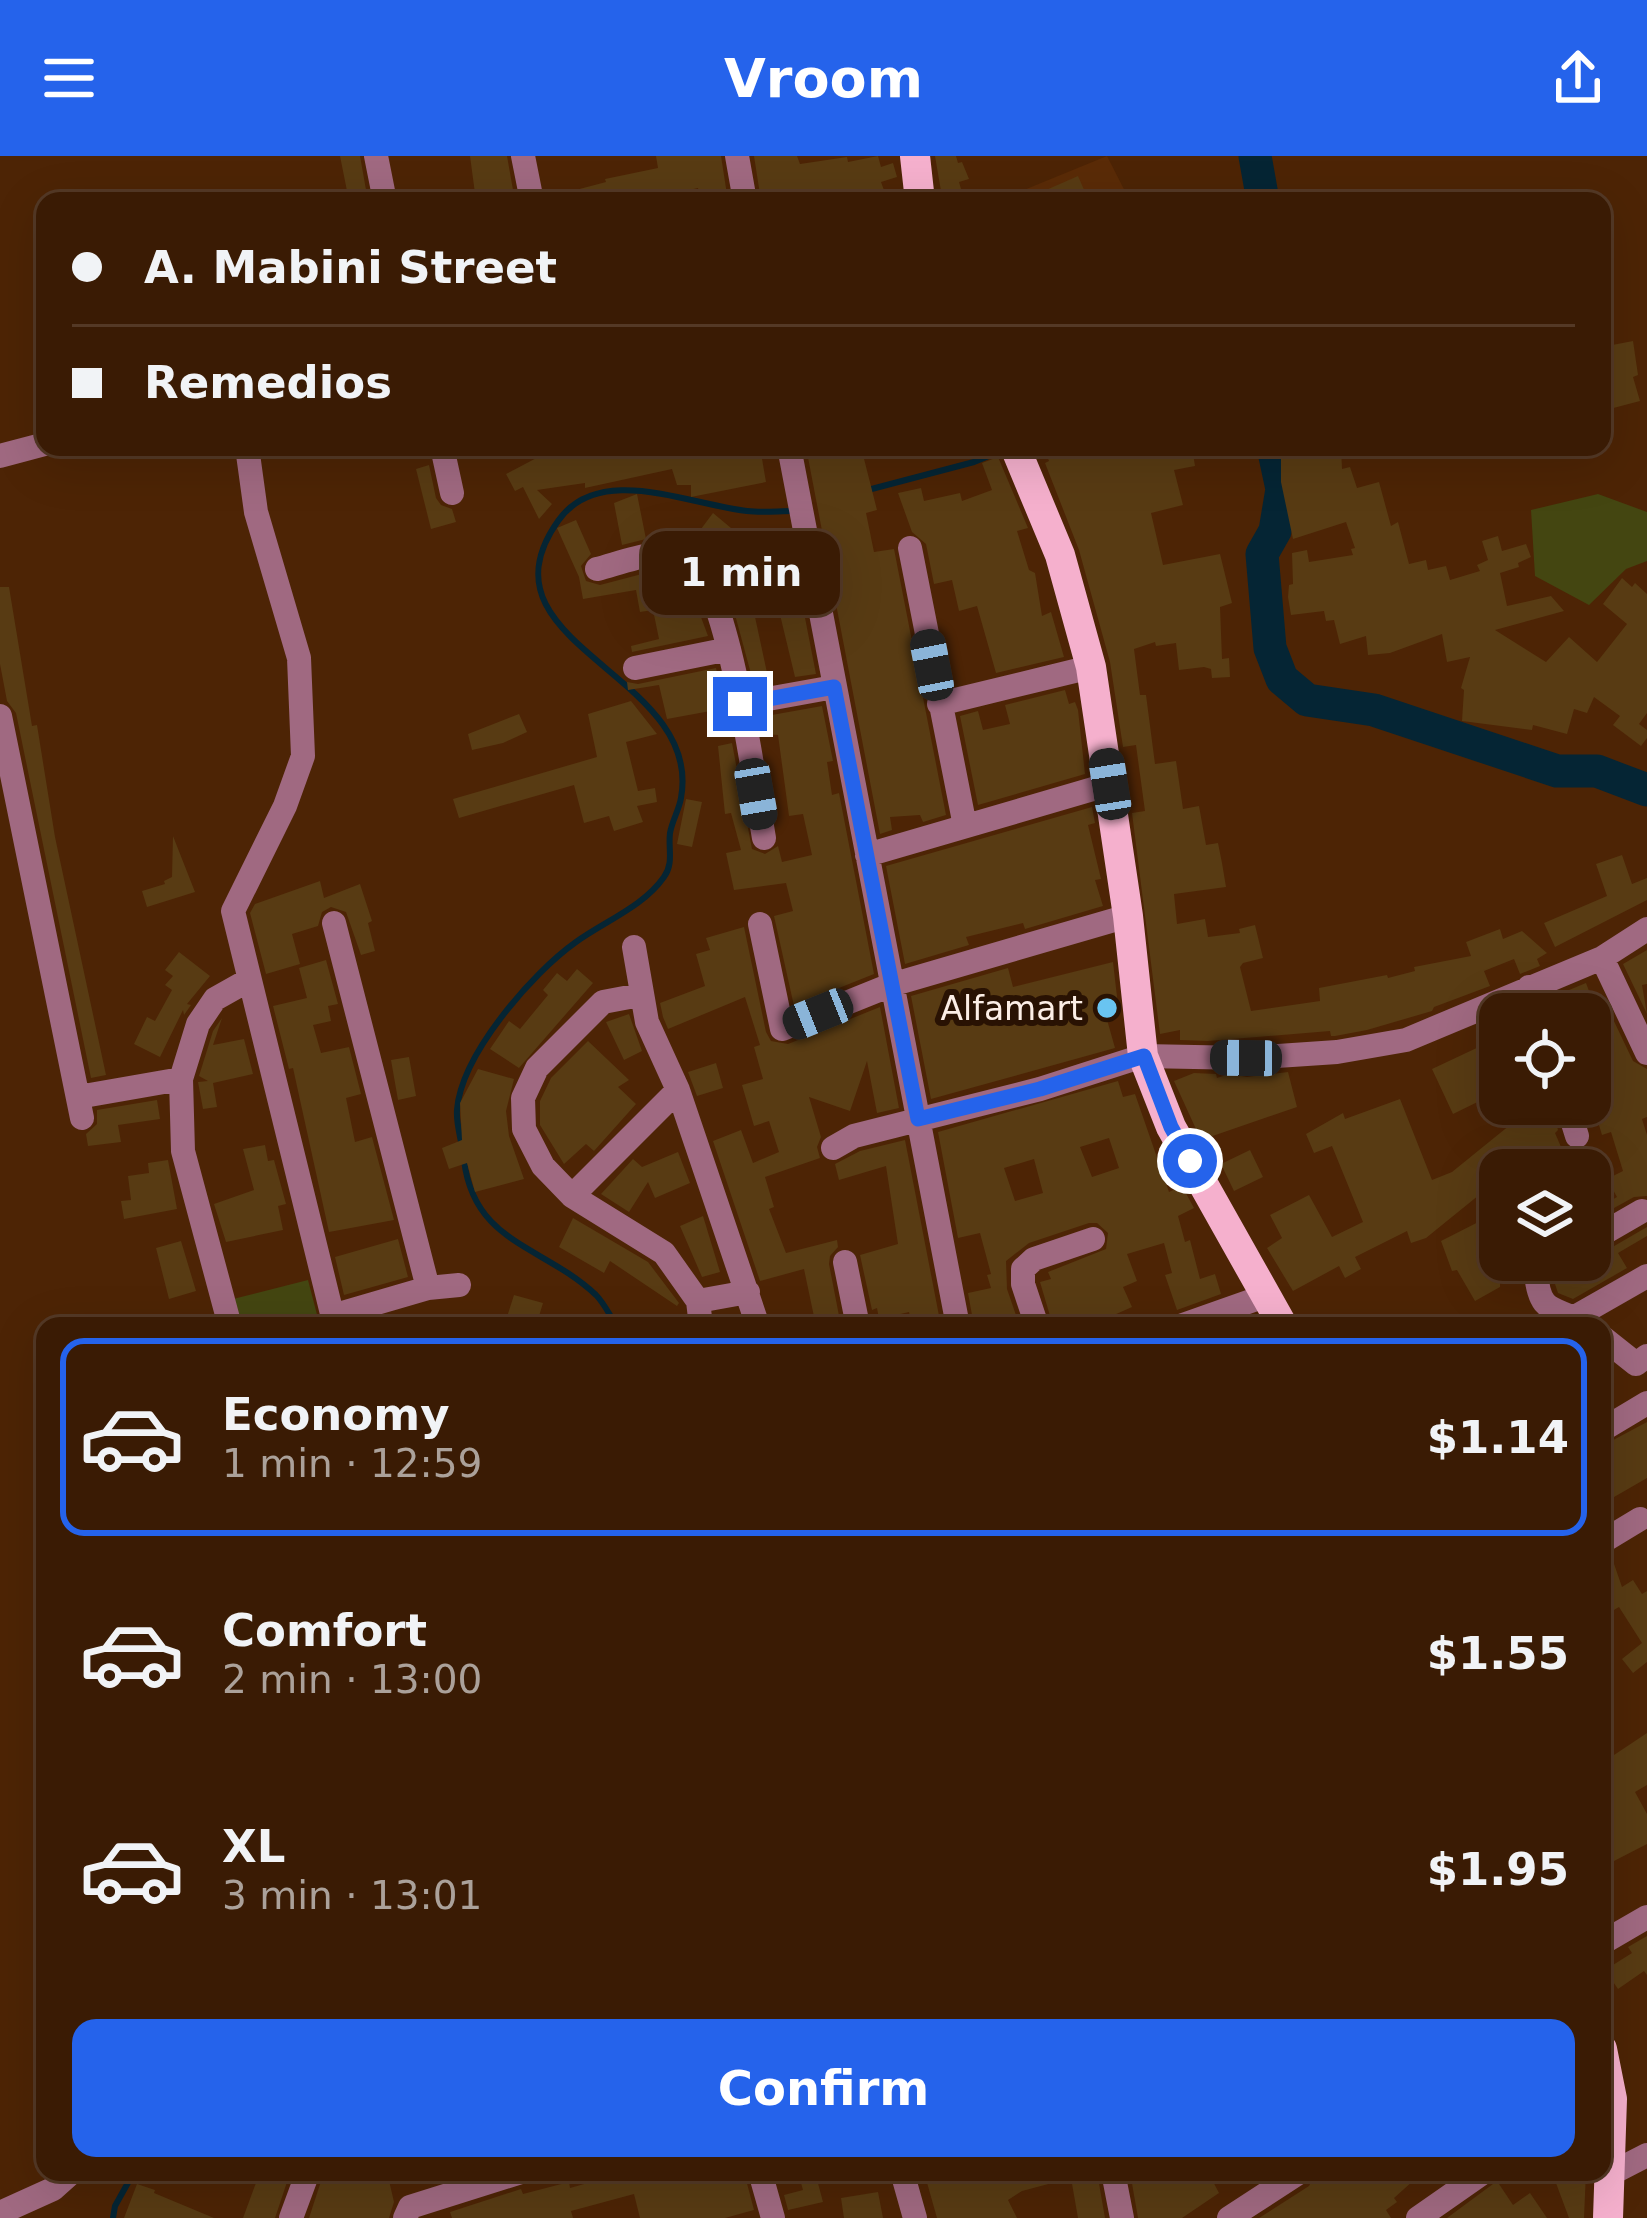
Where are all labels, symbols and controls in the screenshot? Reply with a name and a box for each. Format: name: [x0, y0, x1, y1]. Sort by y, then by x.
icon: menu: [36, 45, 102, 111]
icon: share: [1545, 45, 1611, 111]
text: Vroom: [724, 47, 923, 110]
text: A. Mabini Street: [144, 241, 557, 294]
text: Remedios: [144, 356, 392, 409]
callout: 1 min: [641, 530, 839, 614]
text: 1 min: [680, 550, 802, 595]
car: [907, 626, 957, 704]
route end: [713, 677, 767, 731]
car: [1087, 746, 1133, 822]
car: [732, 755, 780, 833]
car: [778, 984, 858, 1044]
place label: Alfamart: [941, 989, 1083, 1028]
map controls: [1479, 993, 1611, 1281]
button: locate: [1479, 993, 1611, 1125]
marker: Alfamart: [1094, 995, 1120, 1021]
car: [1210, 1039, 1282, 1077]
route start: [1163, 1134, 1217, 1188]
button: layers: [1479, 1149, 1611, 1281]
icon: car: [78, 1383, 186, 1491]
text: Economy: [222, 1388, 450, 1441]
text: $1.14: [1427, 1411, 1569, 1464]
text: 1 min · 12:59: [222, 1441, 482, 1486]
icon: car: [78, 1599, 186, 1707]
text: Comfort: [222, 1604, 427, 1657]
text: $1.55: [1427, 1627, 1569, 1680]
text: 2 min · 13:00: [222, 1657, 482, 1702]
icon: car: [78, 1815, 186, 1923]
text: XL: [222, 1820, 285, 1873]
text: $1.95: [1427, 1843, 1569, 1896]
text: 3 min · 13:01: [222, 1873, 482, 1918]
button: Confirm: [72, 2019, 1575, 2157]

